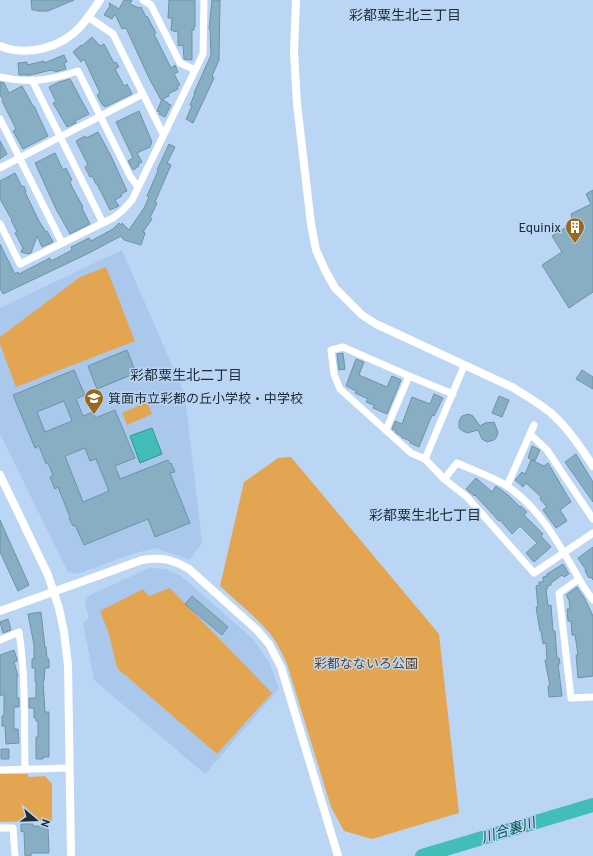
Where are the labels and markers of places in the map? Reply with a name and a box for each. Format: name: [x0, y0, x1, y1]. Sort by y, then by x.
building icon: Equinix: [564, 216, 586, 244]
place label: Equinix: [518, 221, 561, 237]
school or university icon: 箕面市立彩都の丘小学校・中学校: [83, 387, 105, 415]
place label: 箕面市立彩都の丘小学校・中学校: [108, 391, 303, 408]

